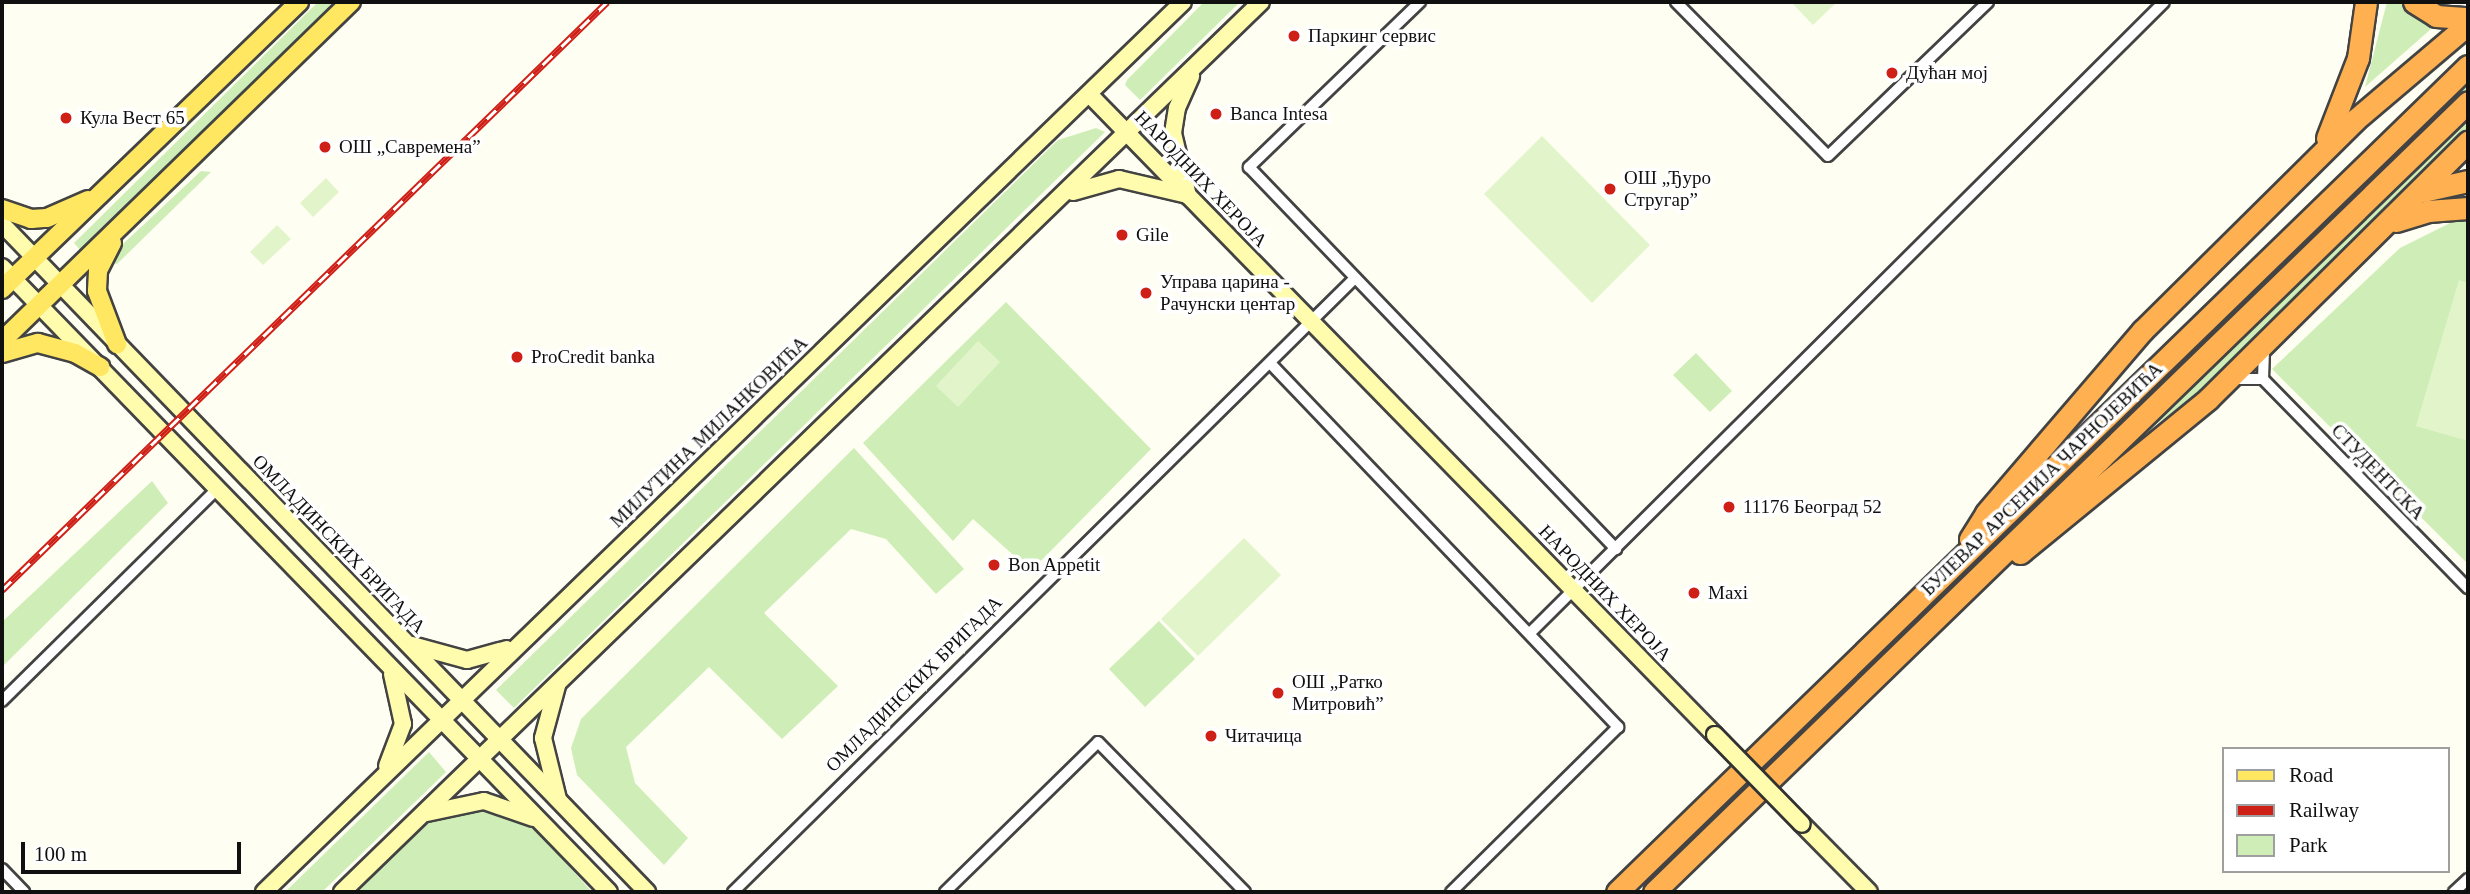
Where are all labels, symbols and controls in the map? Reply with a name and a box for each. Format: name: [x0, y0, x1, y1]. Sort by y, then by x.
place label: Паркинг сервис: [1308, 25, 1436, 47]
marker: Паркинг сервис: [1286, 28, 1302, 44]
place label: Дућан мој: [1906, 62, 1988, 84]
marker: Дућан мој: [1884, 65, 1900, 81]
place label: Banca Intesa: [1230, 103, 1328, 125]
street label: НАРОДНИХ ХЕРОЈА: [1130, 106, 1272, 252]
marker: Banca Intesa: [1208, 106, 1224, 122]
place label: Кула Вест 65: [80, 107, 185, 129]
marker: Кула Вест 65: [58, 110, 74, 126]
place label: ОШ „Савремена”: [339, 136, 481, 158]
marker: ОШ „Савремена”: [317, 139, 333, 155]
place label: ОШ „Ђуро Стругар”: [1624, 167, 1711, 211]
marker: ОШ „Ђуро Стругар”: [1602, 181, 1618, 197]
place label: Gile: [1136, 224, 1169, 246]
marker: Gile: [1114, 227, 1130, 243]
place label: Управа царина - Рачунски центар: [1160, 271, 1295, 315]
marker: Управа царина - Рачунски центар: [1138, 285, 1154, 301]
street label: МИЛУТИНА МИЛАНКОВИЋА: [606, 332, 812, 532]
place label: ProCredit banka: [531, 346, 655, 368]
marker: ProCredit banka: [509, 349, 525, 365]
street label: БУЛЕВАР АРСЕНИЈА ЧАРНОЈЕВИЋА: [1917, 358, 2167, 600]
street label: СТУДЕНТСКА: [2326, 419, 2430, 525]
street label: ОМЛАДИНСКИХ БРИГАДА: [248, 450, 430, 638]
place label: 11176 Београд 52: [1743, 496, 1882, 518]
marker: 11176 Београд 52: [1721, 499, 1737, 515]
street label: НАРОДНИХ ХЕРОЈА: [1534, 520, 1676, 666]
place label: Bon Appetit: [1008, 554, 1101, 576]
marker: Bon Appetit: [986, 557, 1002, 573]
place label: Maxi: [1708, 582, 1748, 604]
marker: Maxi: [1686, 585, 1702, 601]
street label: ОМЛАДИНСКИХ БРИГАДА: [821, 591, 1007, 777]
place label: ОШ „Ратко Митровић”: [1292, 671, 1384, 715]
marker: ОШ „Ратко Митровић”: [1270, 685, 1286, 701]
place label: Читачица: [1225, 725, 1302, 747]
marker: Читачица: [1203, 728, 1219, 744]
legend: [2222, 747, 2449, 873]
text: Road: [2289, 763, 2333, 787]
text: Railway: [2289, 798, 2359, 822]
scale bar: [24, 828, 245, 872]
text: Park: [2289, 833, 2328, 857]
text: 100 m: [34, 842, 87, 866]

